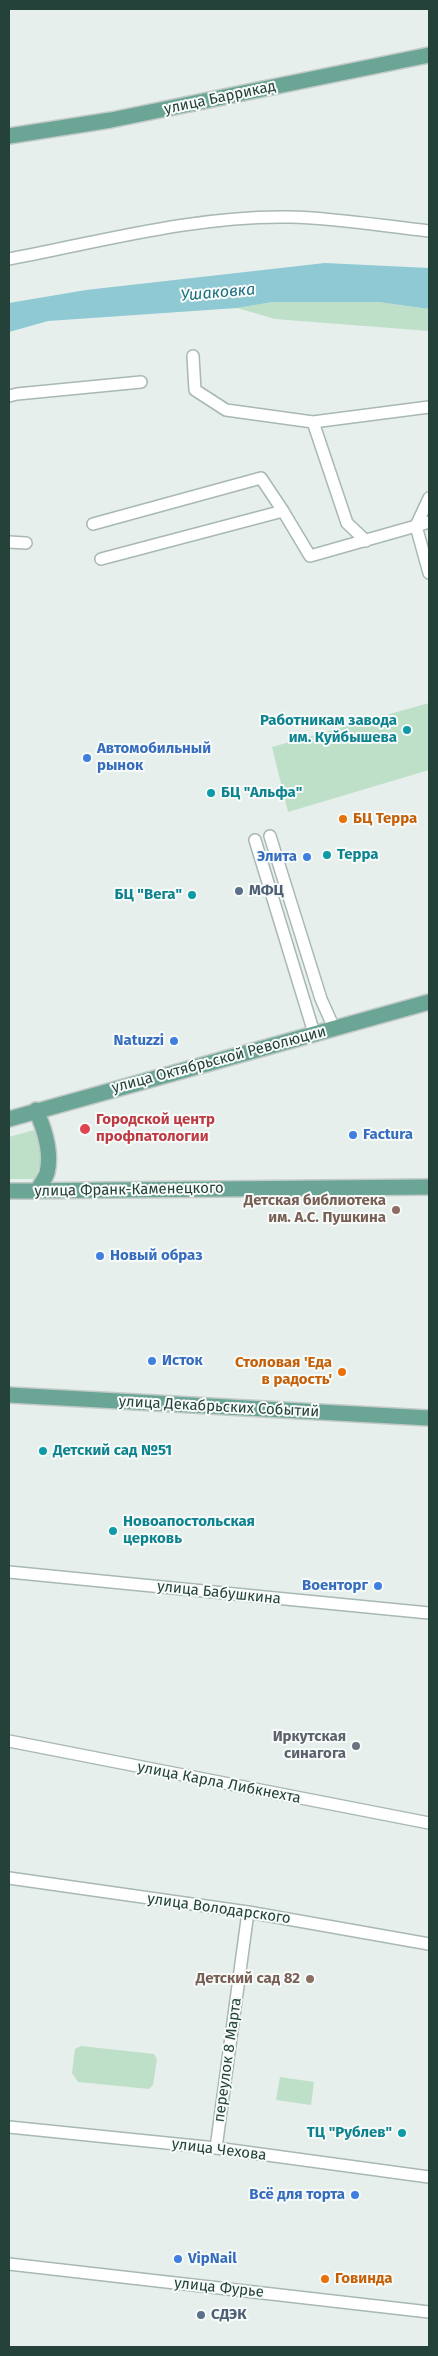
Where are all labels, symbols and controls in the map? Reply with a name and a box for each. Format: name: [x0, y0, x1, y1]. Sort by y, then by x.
street label: улица Баррикад: [163, 77, 277, 119]
water label: Ушаковка: [180, 280, 256, 306]
place label: Работникам завода им. Куйбышева: [260, 712, 397, 747]
marker: Работникам завода им. Куйбышева: [401, 724, 413, 736]
place label: Автомобильный рынок: [97, 740, 211, 775]
marker: Автомобильный рынок: [81, 752, 93, 764]
place label: БЦ "Альфа": [221, 784, 302, 802]
marker: БЦ "Альфа": [205, 787, 217, 799]
place label: БЦ Терра: [353, 810, 417, 828]
marker: БЦ Терра: [337, 813, 349, 825]
place label: Терра: [337, 846, 379, 864]
place label: Элита: [257, 848, 297, 866]
marker: Терра: [321, 849, 333, 861]
marker: Элита: [301, 851, 313, 863]
place label: МФЦ: [249, 882, 284, 900]
marker: МФЦ: [233, 885, 245, 897]
place label: БЦ "Вега": [115, 886, 182, 904]
marker: БЦ "Вега": [186, 889, 198, 901]
street label: улица Октябрьской Революции: [110, 1023, 328, 1097]
place label: Natuzzi: [113, 1032, 164, 1050]
marker: Natuzzi: [168, 1035, 180, 1047]
place label: Городской центр профпатологии: [96, 1111, 215, 1146]
marker: Городской центр профпатологии: [78, 1122, 92, 1136]
place label: Factura: [363, 1126, 413, 1144]
marker: Factura: [347, 1129, 359, 1141]
street label: улица Франк-Каменецкого: [34, 1179, 224, 1201]
place label: Детская библиотека им. А.С. Пушкина: [244, 1192, 386, 1227]
marker: Детская библиотека им. А.С. Пушкина: [390, 1204, 402, 1216]
place label: Новый образ: [110, 1247, 203, 1265]
marker: Новый образ: [94, 1250, 106, 1262]
place label: Исток: [162, 1352, 203, 1370]
place label: Столовая 'Еда в радость': [235, 1354, 332, 1389]
marker: Исток: [146, 1355, 158, 1367]
marker: Столовая 'Еда в радость': [336, 1366, 348, 1378]
street label: улица Декабрьских Событий: [118, 1393, 320, 1421]
place label: Детский сад №51: [53, 1442, 172, 1460]
marker: Детский сад №51: [37, 1445, 49, 1457]
place label: Новоапостольская церковь: [123, 1513, 255, 1548]
marker: Новоапостольская церковь: [107, 1525, 119, 1537]
place label: Военторг: [302, 1577, 368, 1595]
street label: улица Бабушкина: [156, 1578, 282, 1608]
marker: Военторг: [372, 1580, 384, 1592]
place label: Иркутская синагога: [273, 1728, 346, 1763]
marker: Иркутская синагога: [350, 1740, 362, 1752]
street label: улица Карла Либкнехта: [136, 1758, 302, 1808]
street label: улица Володарского: [146, 1890, 292, 1928]
place label: Детский сад 82: [196, 1970, 300, 1988]
marker: Детский сад 82: [304, 1973, 316, 1985]
street label: переулок 8 Марта: [210, 1997, 246, 2123]
place label: ТЦ "Рублев": [307, 2124, 392, 2142]
marker: ТЦ "Рублев": [396, 2127, 408, 2139]
street label: улица Чехова: [171, 2135, 267, 2165]
place label: Всё для торта: [249, 2186, 345, 2204]
marker: Всё для торта: [349, 2189, 361, 2201]
place label: VipNail: [188, 2250, 237, 2268]
marker: VipNail: [172, 2253, 184, 2265]
place label: Говинда: [335, 2270, 392, 2288]
marker: Говинда: [319, 2273, 331, 2285]
street label: улица Фурье: [173, 2274, 265, 2302]
place label: СДЭК: [211, 2306, 247, 2324]
marker: СДЭК: [195, 2309, 207, 2321]

